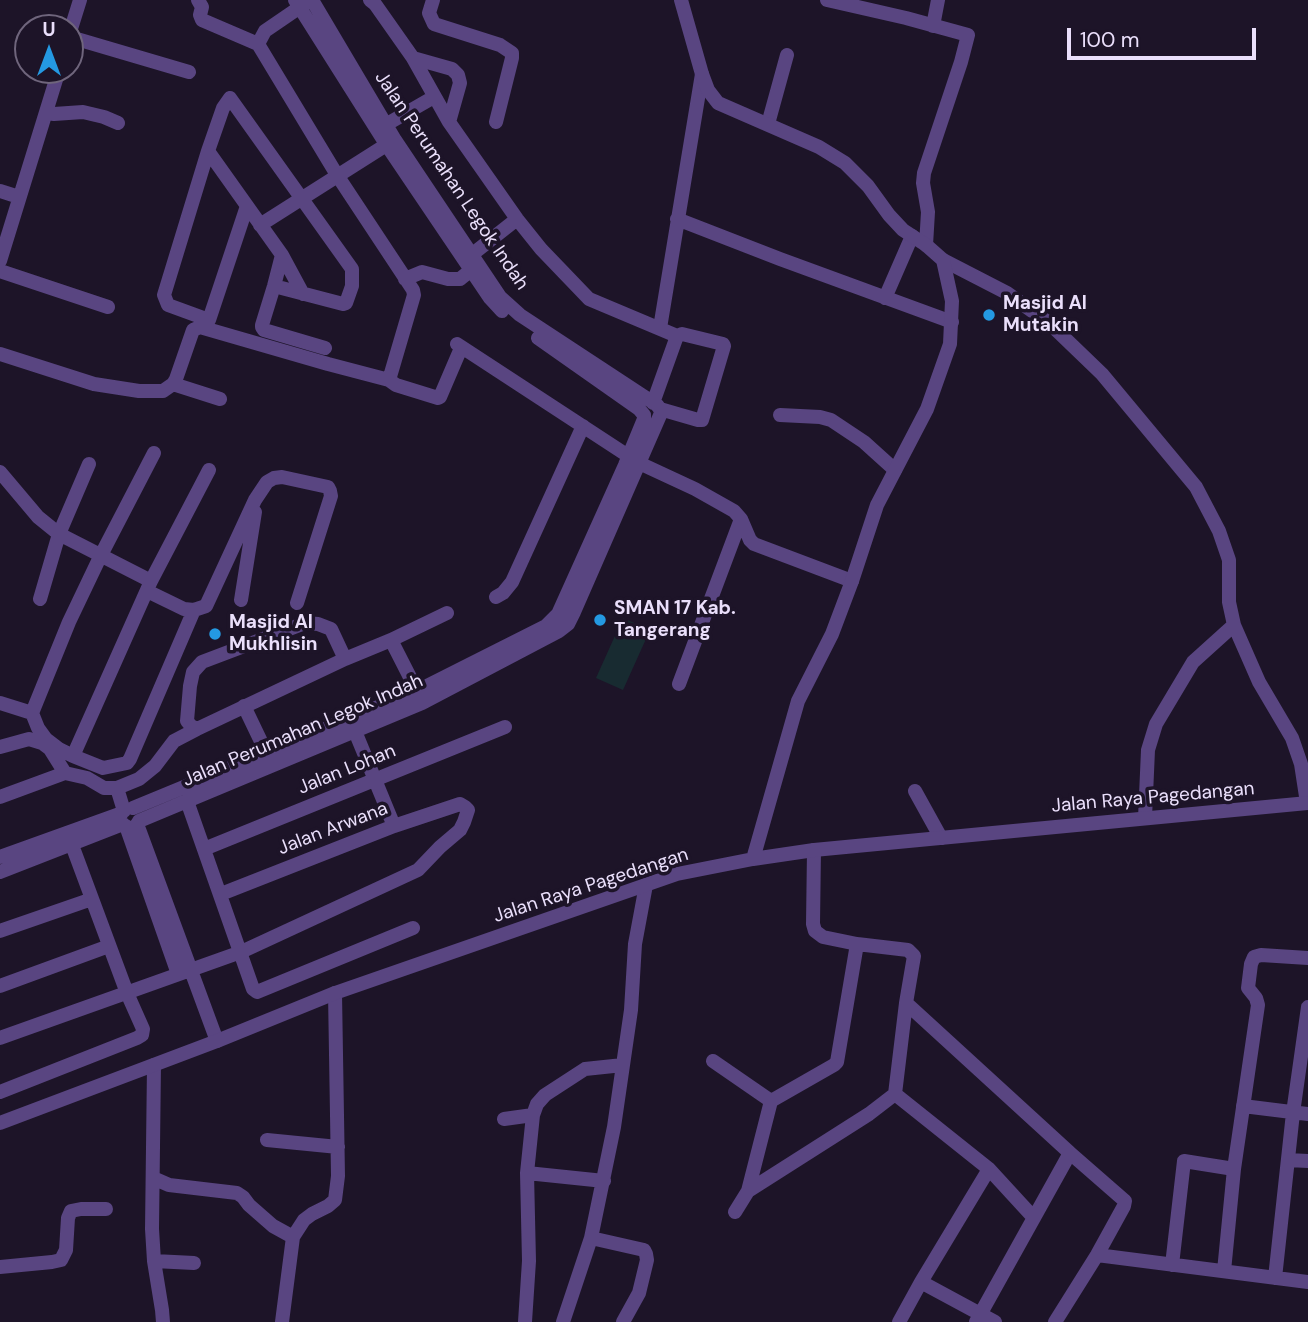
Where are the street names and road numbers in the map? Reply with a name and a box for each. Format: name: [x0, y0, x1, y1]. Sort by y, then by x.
street label: Jalan Perumahan Legok Indah: [369, 67, 533, 295]
street label: Jalan Perumahan Legok Indah: [179, 670, 427, 792]
street label: Jalan Lohan: [295, 740, 399, 800]
street label: Jalan Raya Pagedangan: [1051, 778, 1255, 818]
street label: Jalan Arwana: [275, 798, 391, 860]
street label: Jalan Raya Pagedangan: [491, 844, 691, 928]

